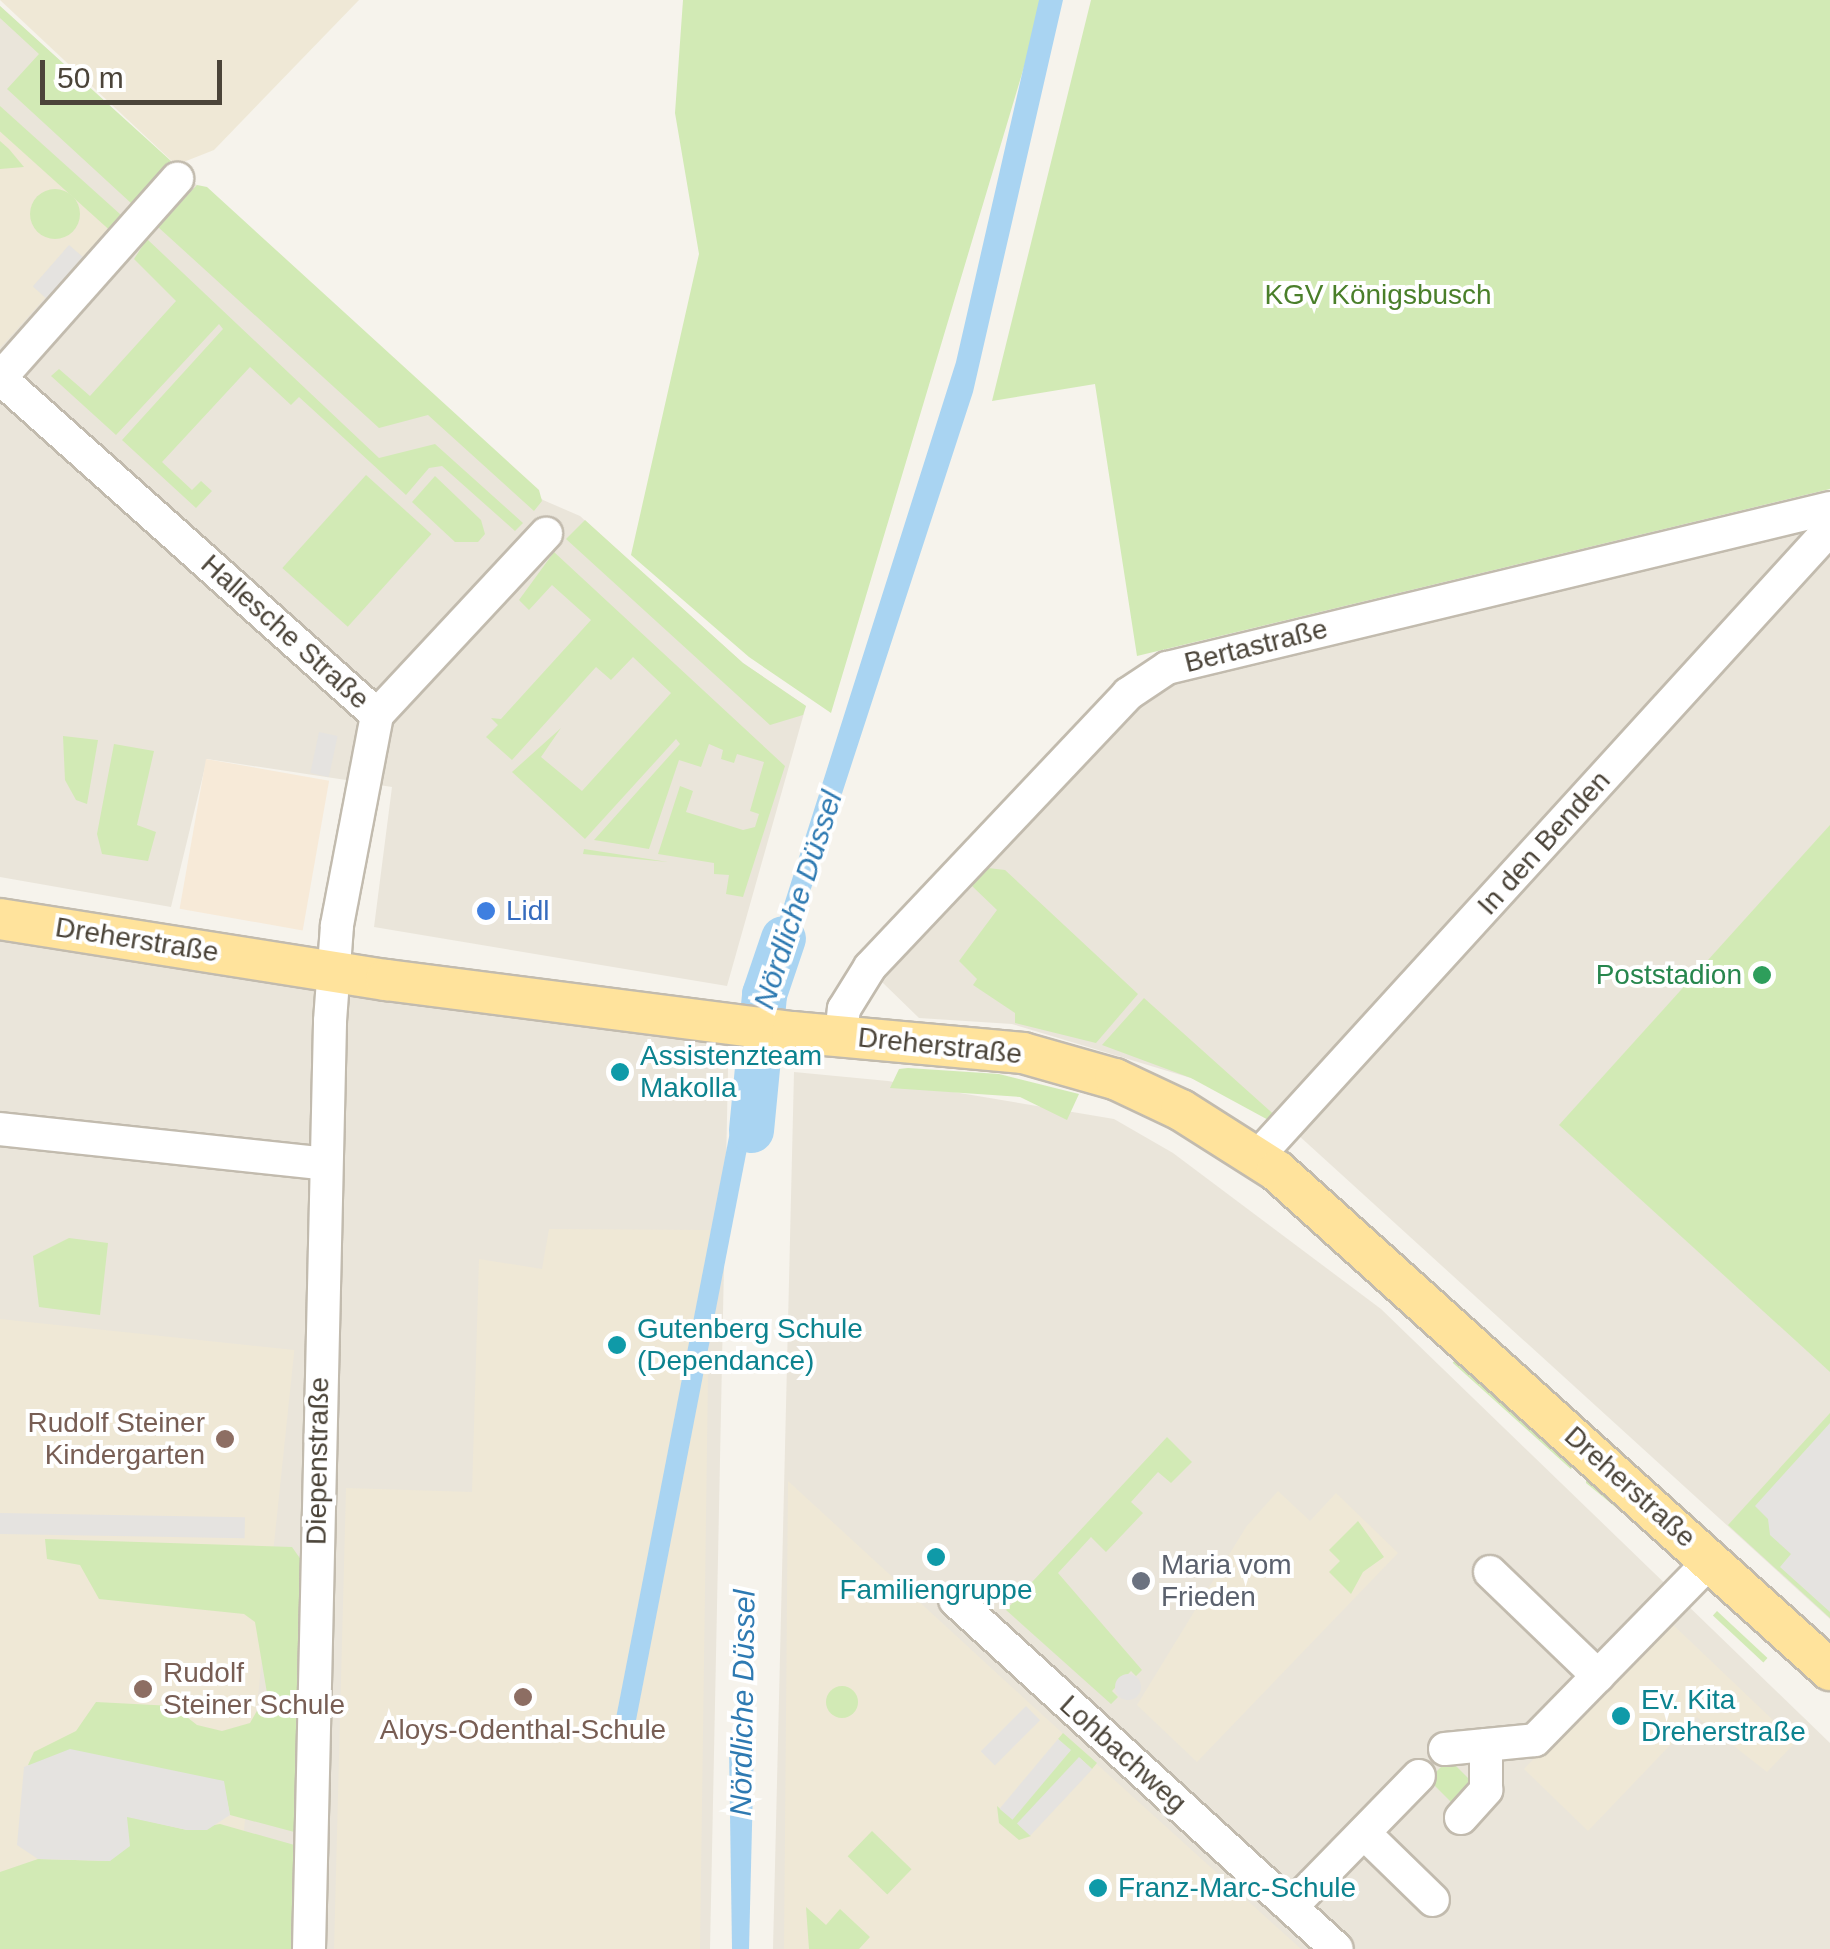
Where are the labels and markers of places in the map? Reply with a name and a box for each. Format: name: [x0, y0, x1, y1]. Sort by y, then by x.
place label: Lidl: [506, 894, 550, 928]
marker: Lidl: [475, 900, 497, 922]
place label: Poststadion: [1596, 958, 1742, 992]
marker: Poststadion: [1751, 964, 1773, 986]
place label: Assistenzteam Makolla: [640, 1039, 822, 1105]
marker: Assistenzteam Makolla: [609, 1061, 631, 1083]
place label: Gutenberg Schule (Dependance): [637, 1312, 863, 1378]
marker: Gutenberg Schule (Dependance): [606, 1334, 628, 1356]
place label: Rudolf Steiner Kindergarten: [28, 1406, 205, 1472]
marker: Rudolf Steiner Kindergarten: [214, 1428, 236, 1450]
marker: Familiengruppe: [925, 1546, 947, 1568]
place label: Maria vom Frieden: [1161, 1548, 1292, 1614]
marker: Maria vom Frieden: [1130, 1570, 1152, 1592]
place label: Familiengruppe: [840, 1573, 1032, 1607]
place label: Rudolf Steiner Schule: [163, 1656, 345, 1722]
marker: Rudolf Steiner Schule: [132, 1678, 154, 1700]
place label: Ev. Kita Dreherstraße: [1641, 1683, 1806, 1749]
marker: Aloys-Odenthal-Schule: [512, 1686, 534, 1708]
marker: Ev. Kita Dreherstraße: [1610, 1705, 1632, 1727]
place label: Aloys-Odenthal-Schule: [380, 1713, 666, 1747]
place label: Franz-Marc-Schule: [1118, 1871, 1356, 1905]
marker: Franz-Marc-Schule: [1087, 1877, 1109, 1899]

